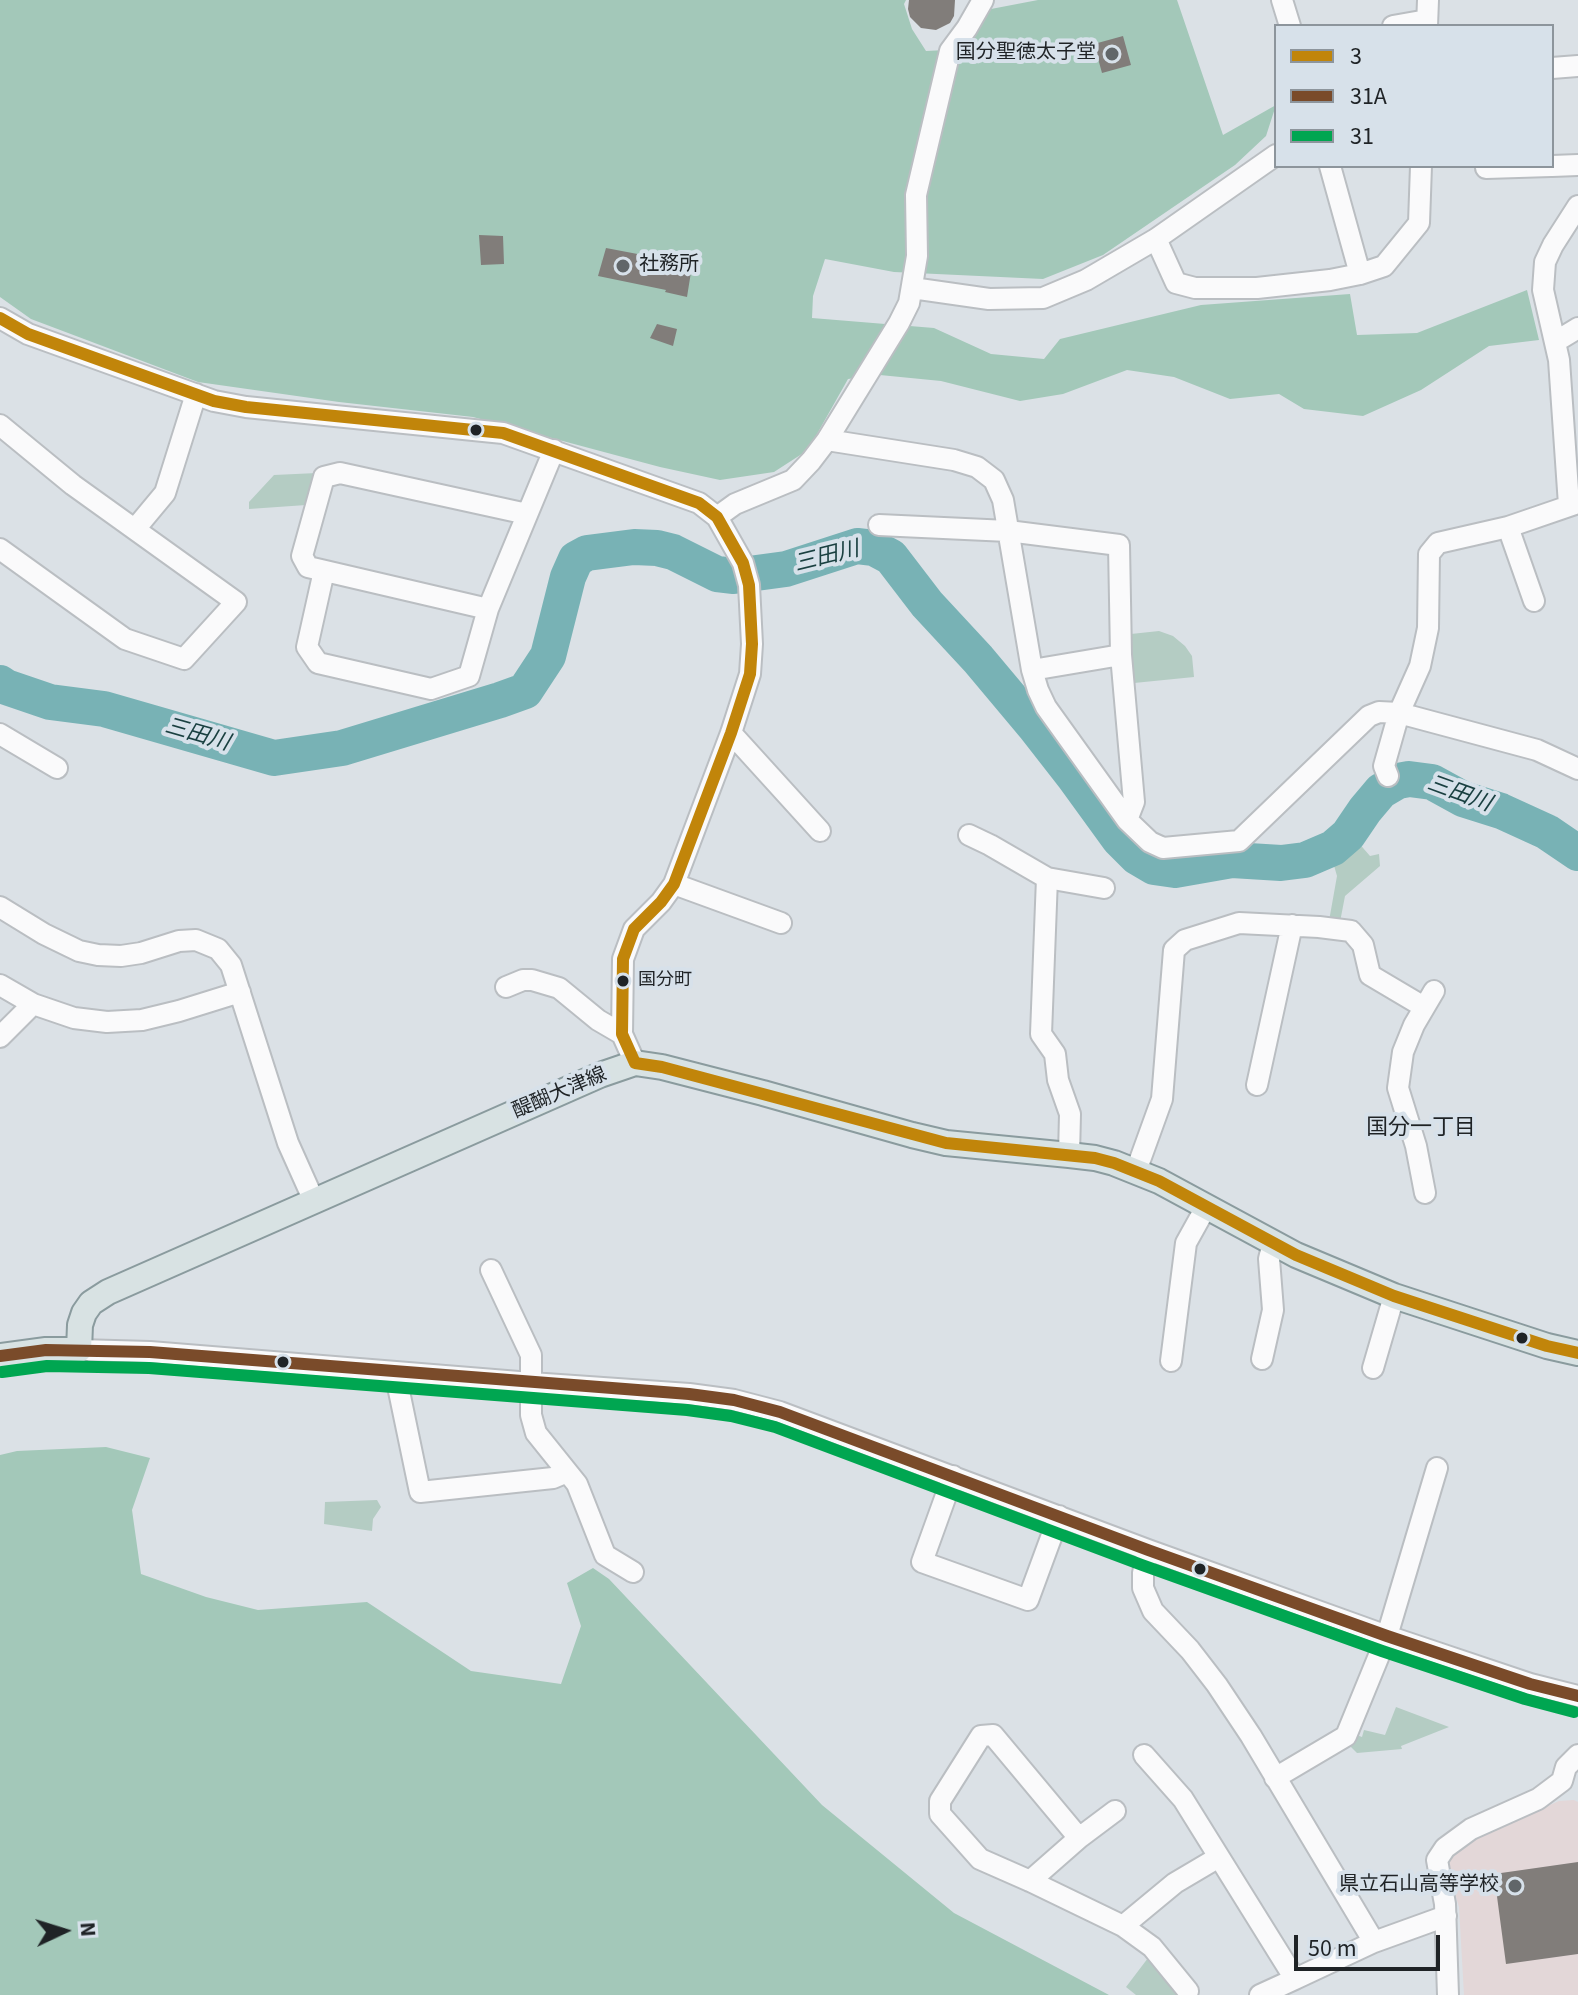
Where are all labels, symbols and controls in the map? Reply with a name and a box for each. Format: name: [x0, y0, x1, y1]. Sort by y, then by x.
legend: [1274, 24, 1554, 168]
text: 3: [1350, 39, 1362, 74]
place label: 国分聖徳太子堂: [956, 42, 1096, 66]
marker: 国分聖徳太子堂: [1103, 45, 1121, 63]
text: 31A: [1350, 79, 1387, 114]
text: 31: [1350, 119, 1374, 154]
place label: 社務所: [639, 254, 699, 278]
marker: 社務所: [614, 257, 632, 275]
unlabelled marker: [468, 422, 484, 438]
water label: 三田川: [792, 537, 862, 579]
water label: 三田川: [162, 714, 232, 758]
water label: 三田川: [1423, 771, 1495, 819]
place label: 国分町: [638, 970, 692, 992]
marker: 国分町: [615, 973, 631, 989]
street label: 醍醐大津線: [509, 1063, 611, 1125]
district label: 国分一丁目: [1366, 1116, 1476, 1142]
unlabelled marker: [1514, 1330, 1530, 1346]
unlabelled marker: [275, 1354, 291, 1370]
unlabelled marker: [1192, 1561, 1208, 1577]
place label: 県立石山高等学校: [1339, 1874, 1499, 1898]
marker: 県立石山高等学校: [1506, 1877, 1524, 1895]
north arrow: [24, 1891, 104, 1971]
scale bar: [1298, 1919, 1444, 1969]
text: N: [71, 1921, 104, 1938]
text: 50 m: [1308, 1931, 1357, 1966]

